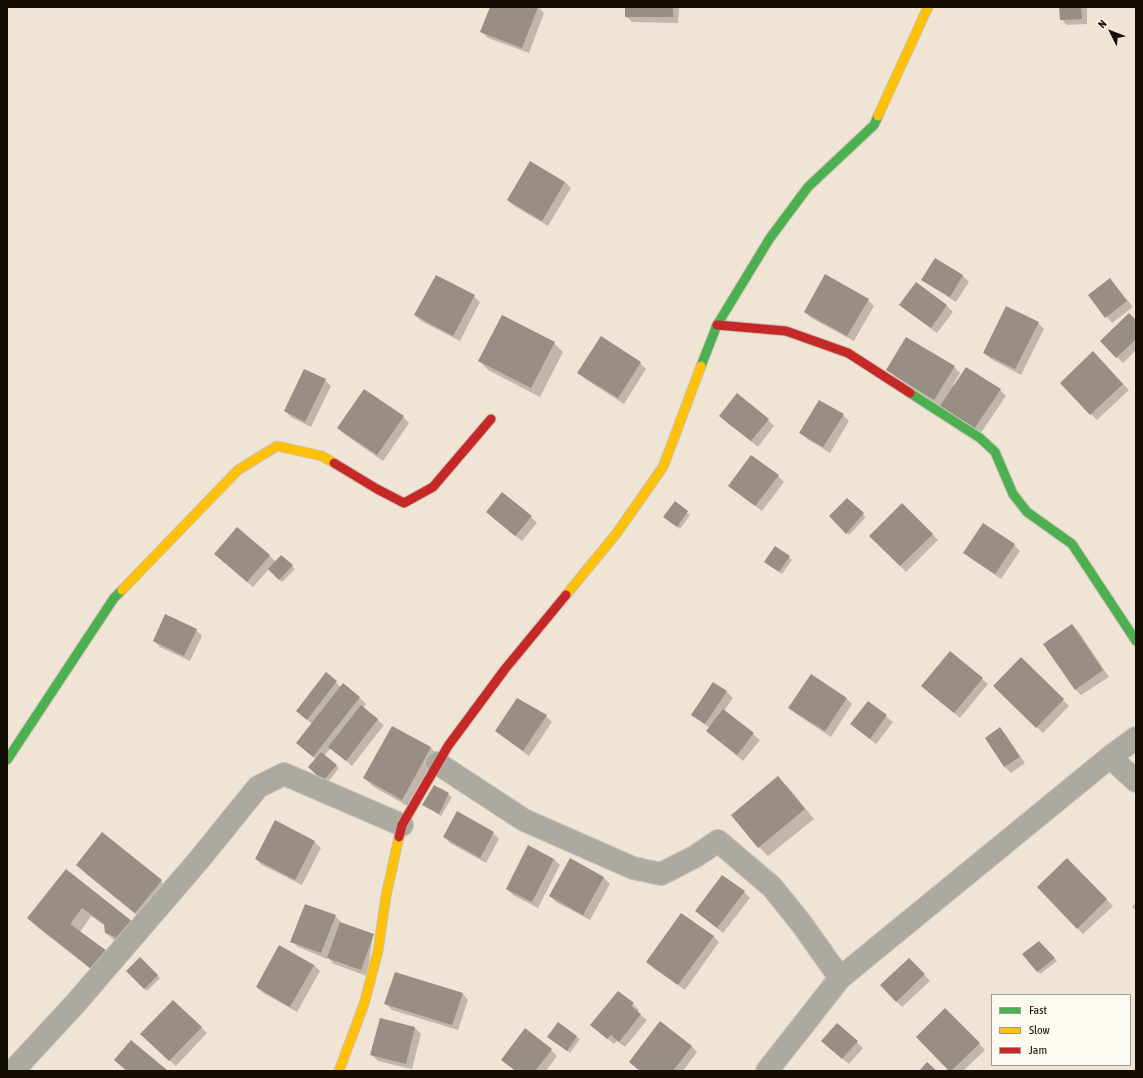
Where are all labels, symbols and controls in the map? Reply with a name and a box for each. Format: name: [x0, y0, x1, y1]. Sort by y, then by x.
north arrow: [1091, 12, 1131, 52]
text: N: [1095, 18, 1109, 30]
legend: [991, 994, 1131, 1066]
text: Fast: [1029, 1003, 1047, 1017]
text: Slow: [1029, 1023, 1050, 1037]
text: Jam: [1029, 1043, 1047, 1057]

